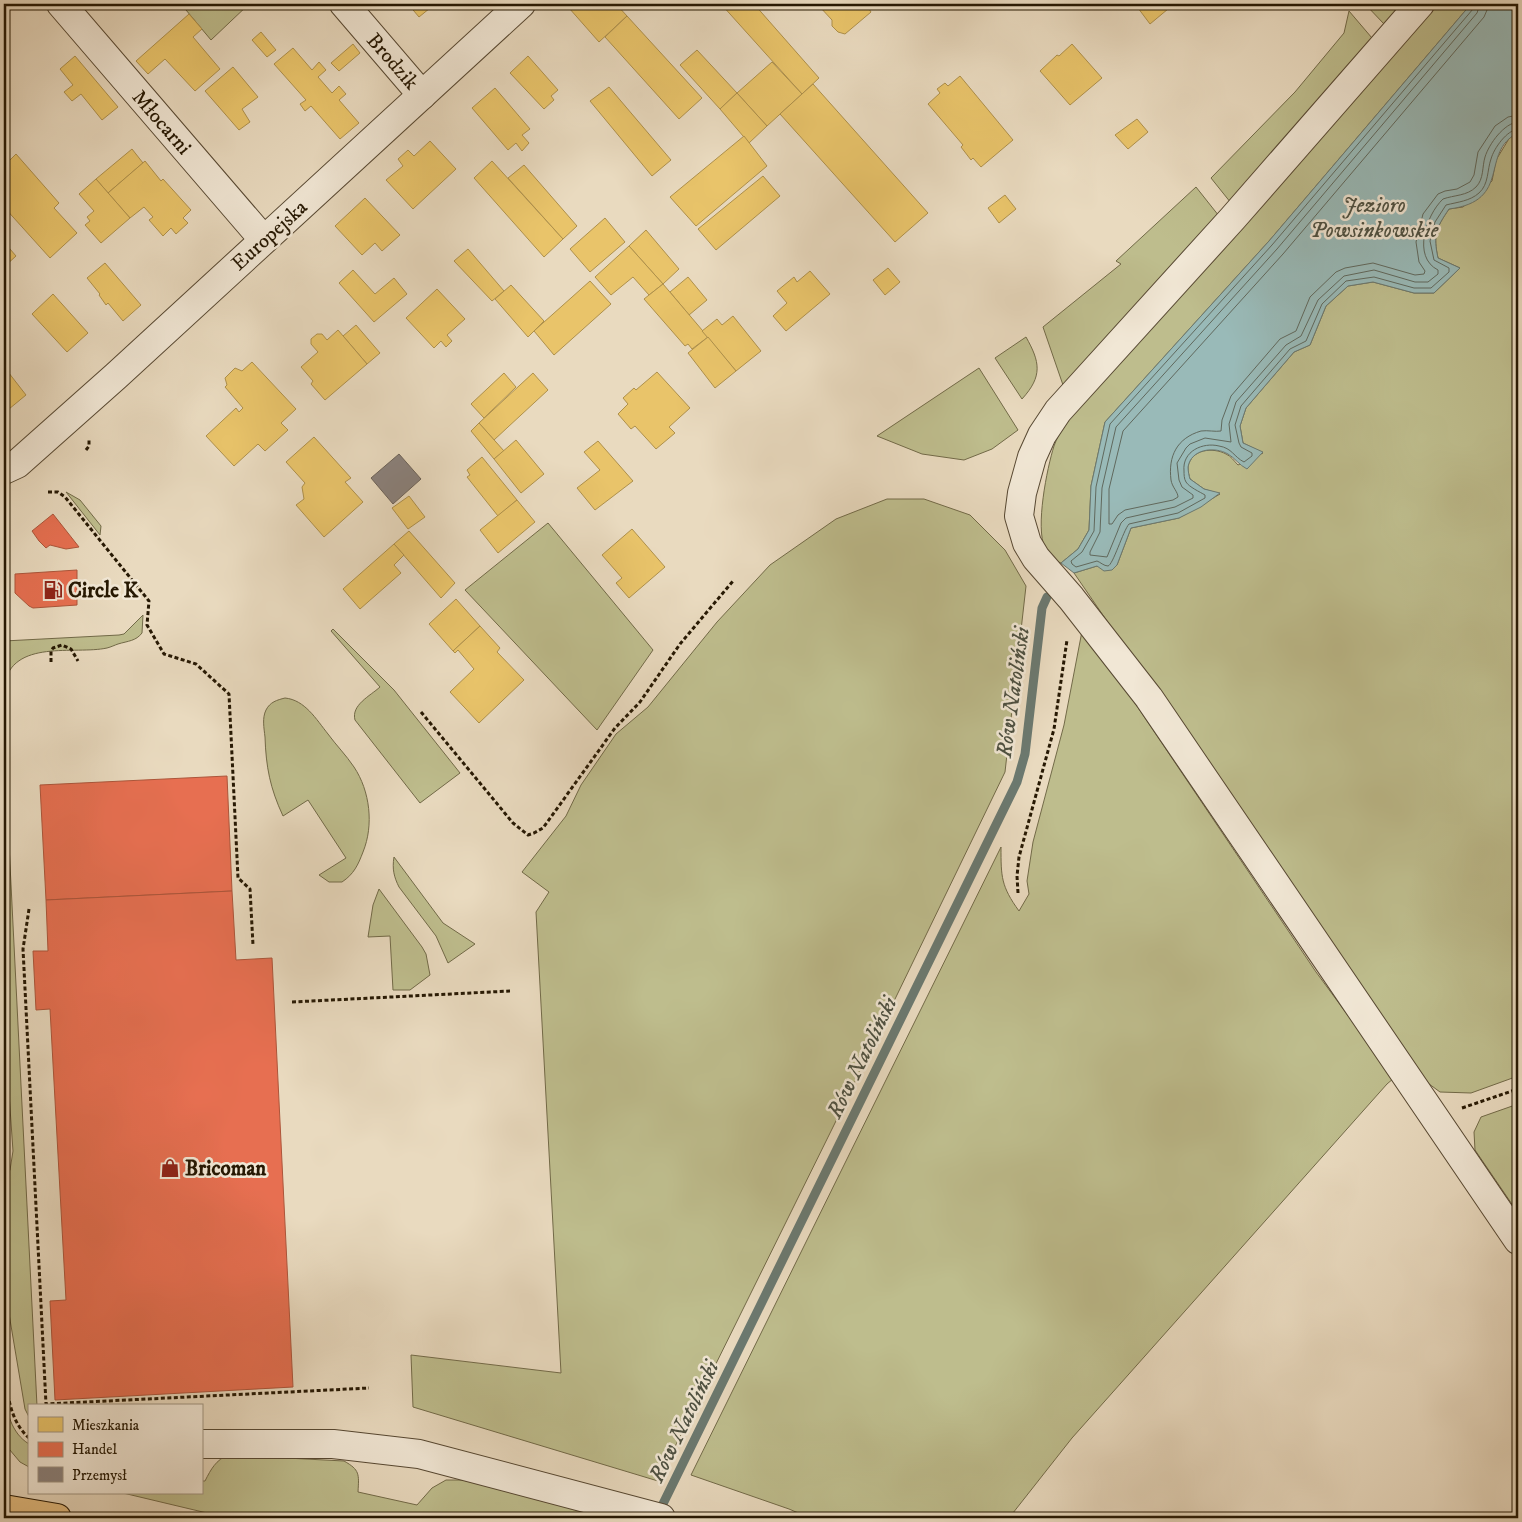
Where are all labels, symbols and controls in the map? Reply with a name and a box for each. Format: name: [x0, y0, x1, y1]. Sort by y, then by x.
street label: Brodzik: [361, 28, 424, 96]
street label: Młocarni: [126, 85, 197, 161]
water label: Jezioro Powsinkowskie: [1310, 192, 1439, 244]
street label: Europejska: [226, 195, 313, 277]
place label: Circle K: [68, 578, 140, 604]
fuel station icon: Circle K: [42, 579, 64, 601]
water label: Rów Natoliński: [991, 624, 1036, 760]
water label: Rów Natoliński: [821, 991, 904, 1124]
place label: Bricoman: [185, 1156, 267, 1182]
shop icon: Bricoman: [159, 1157, 181, 1179]
water label: Rów Natoliński: [643, 1355, 726, 1488]
legend: [28, 1404, 202, 1494]
text: Mieszkania: [72, 1416, 140, 1435]
text: Handel: [72, 1440, 117, 1459]
text: Przemysł: [72, 1466, 127, 1485]

